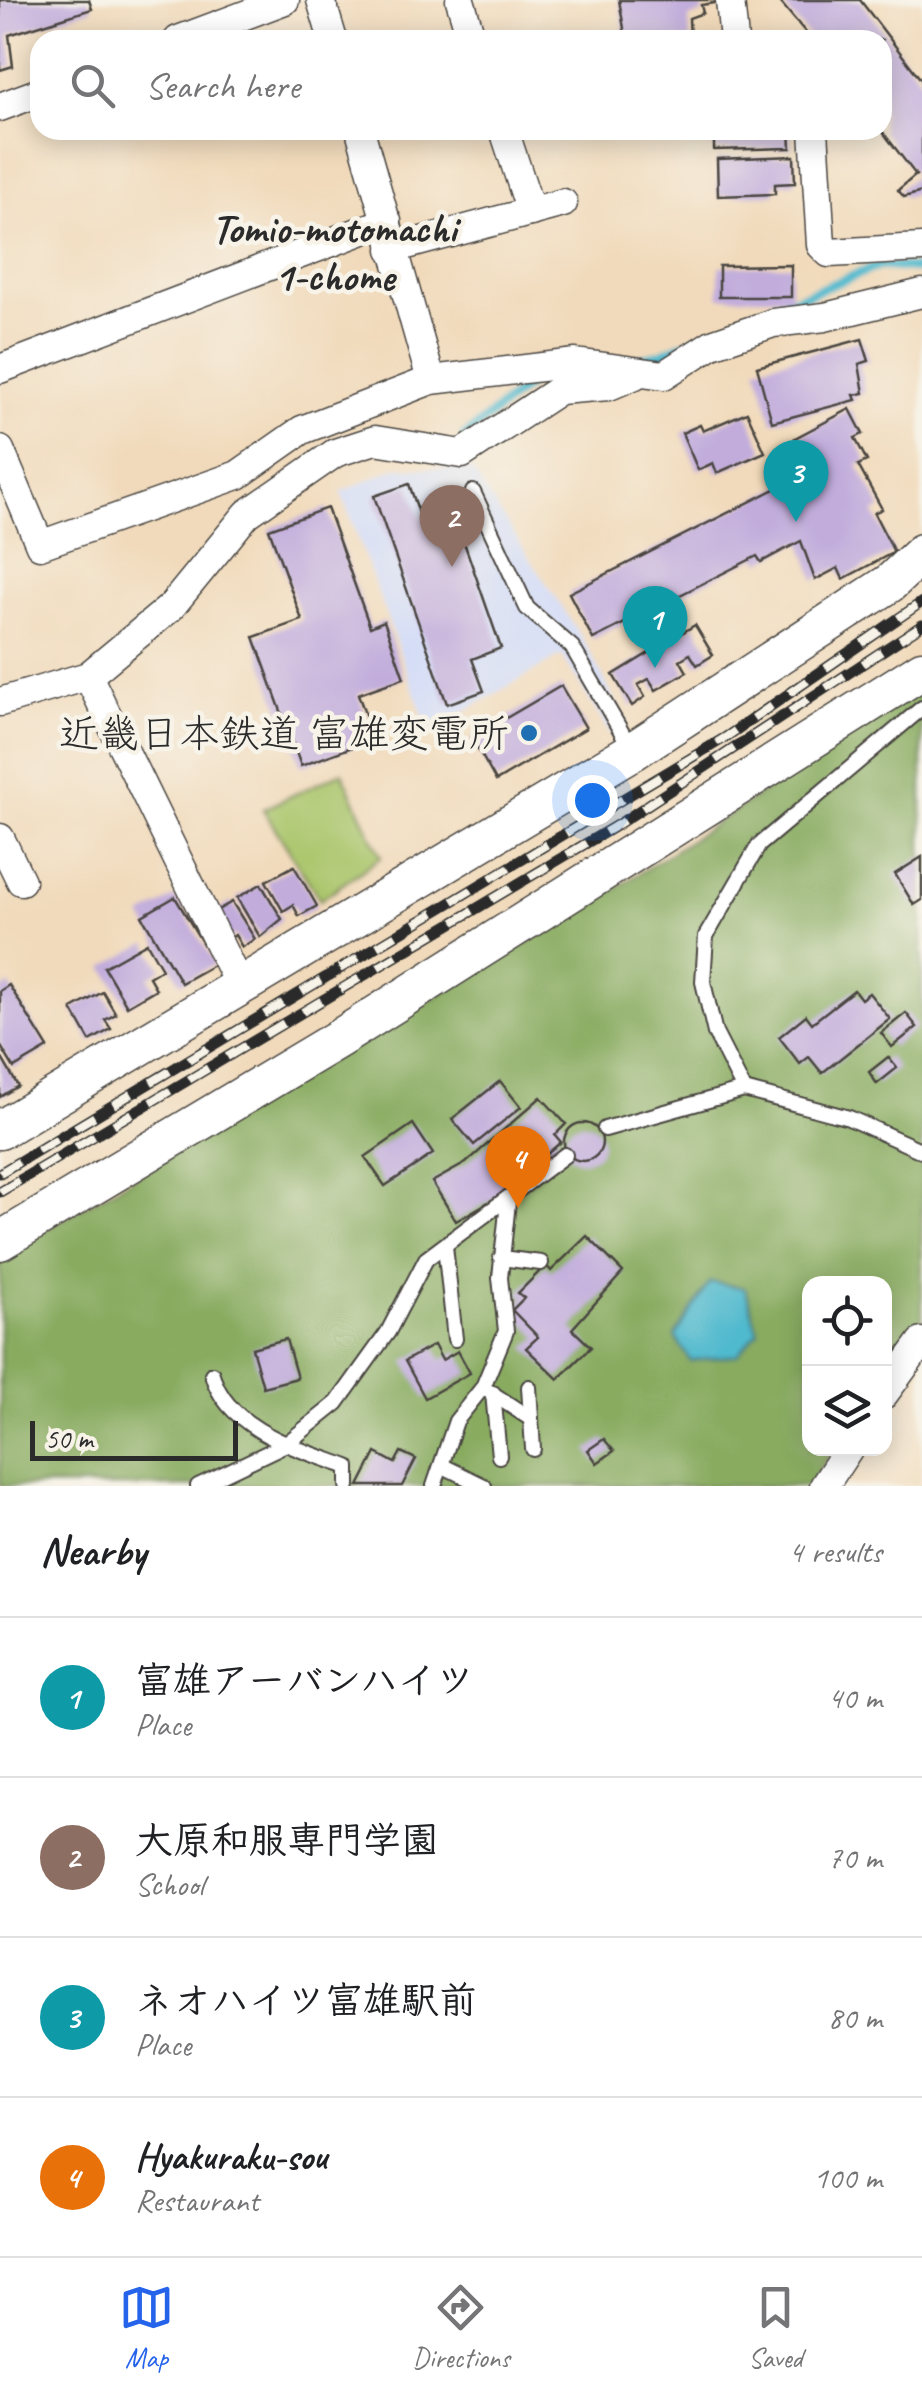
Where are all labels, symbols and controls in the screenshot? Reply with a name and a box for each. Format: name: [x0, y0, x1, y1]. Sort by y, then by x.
search box: [30, 30, 892, 140]
icon: search: [65, 58, 120, 113]
text: Search here: [145, 62, 300, 109]
district label: Tomio-motomachi 1-chome: [211, 202, 462, 303]
pin: 3: [764, 440, 828, 522]
pin: 2: [420, 484, 484, 567]
pin: 1: [622, 586, 688, 668]
place label: 近畿日本鉄道 富雄変電所: [59, 709, 509, 759]
marker: 近畿日本鉄道 富雄変電所: [518, 722, 540, 744]
your location: [567, 775, 618, 826]
pin: 4: [486, 1126, 550, 1208]
map controls: [802, 1276, 892, 1456]
button: locate: [802, 1276, 892, 1366]
button: layers: [802, 1366, 892, 1456]
scale bar: [30, 1416, 238, 1460]
text: 50 m: [45, 1421, 93, 1456]
text: Nearby: [40, 1525, 146, 1578]
text: 4 results: [788, 1531, 882, 1572]
text: 富雄アーバンハイツ: [135, 1657, 474, 1704]
text: 1: [65, 1677, 80, 1718]
text: 40 m: [828, 1677, 882, 1718]
text: Place: [135, 1704, 191, 1745]
text: 大原和服専門学園: [135, 1817, 439, 1864]
text: 2: [65, 1837, 80, 1878]
text: 70 m: [828, 1837, 882, 1878]
text: School: [135, 1864, 204, 1905]
text: ネオハイツ富雄駅前: [135, 1977, 477, 2024]
text: 3: [65, 1997, 80, 2038]
text: 80 m: [828, 1997, 882, 2038]
text: Place: [135, 2024, 191, 2065]
text: Hyakuraku-sou: [135, 2133, 327, 2180]
text: 4: [65, 2157, 80, 2198]
text: 100 m: [813, 2157, 882, 2198]
text: Restaurant: [135, 2180, 259, 2221]
tab: Map: [119, 2280, 174, 2375]
tab: Directions: [412, 2280, 510, 2375]
tab: Saved: [748, 2280, 803, 2375]

